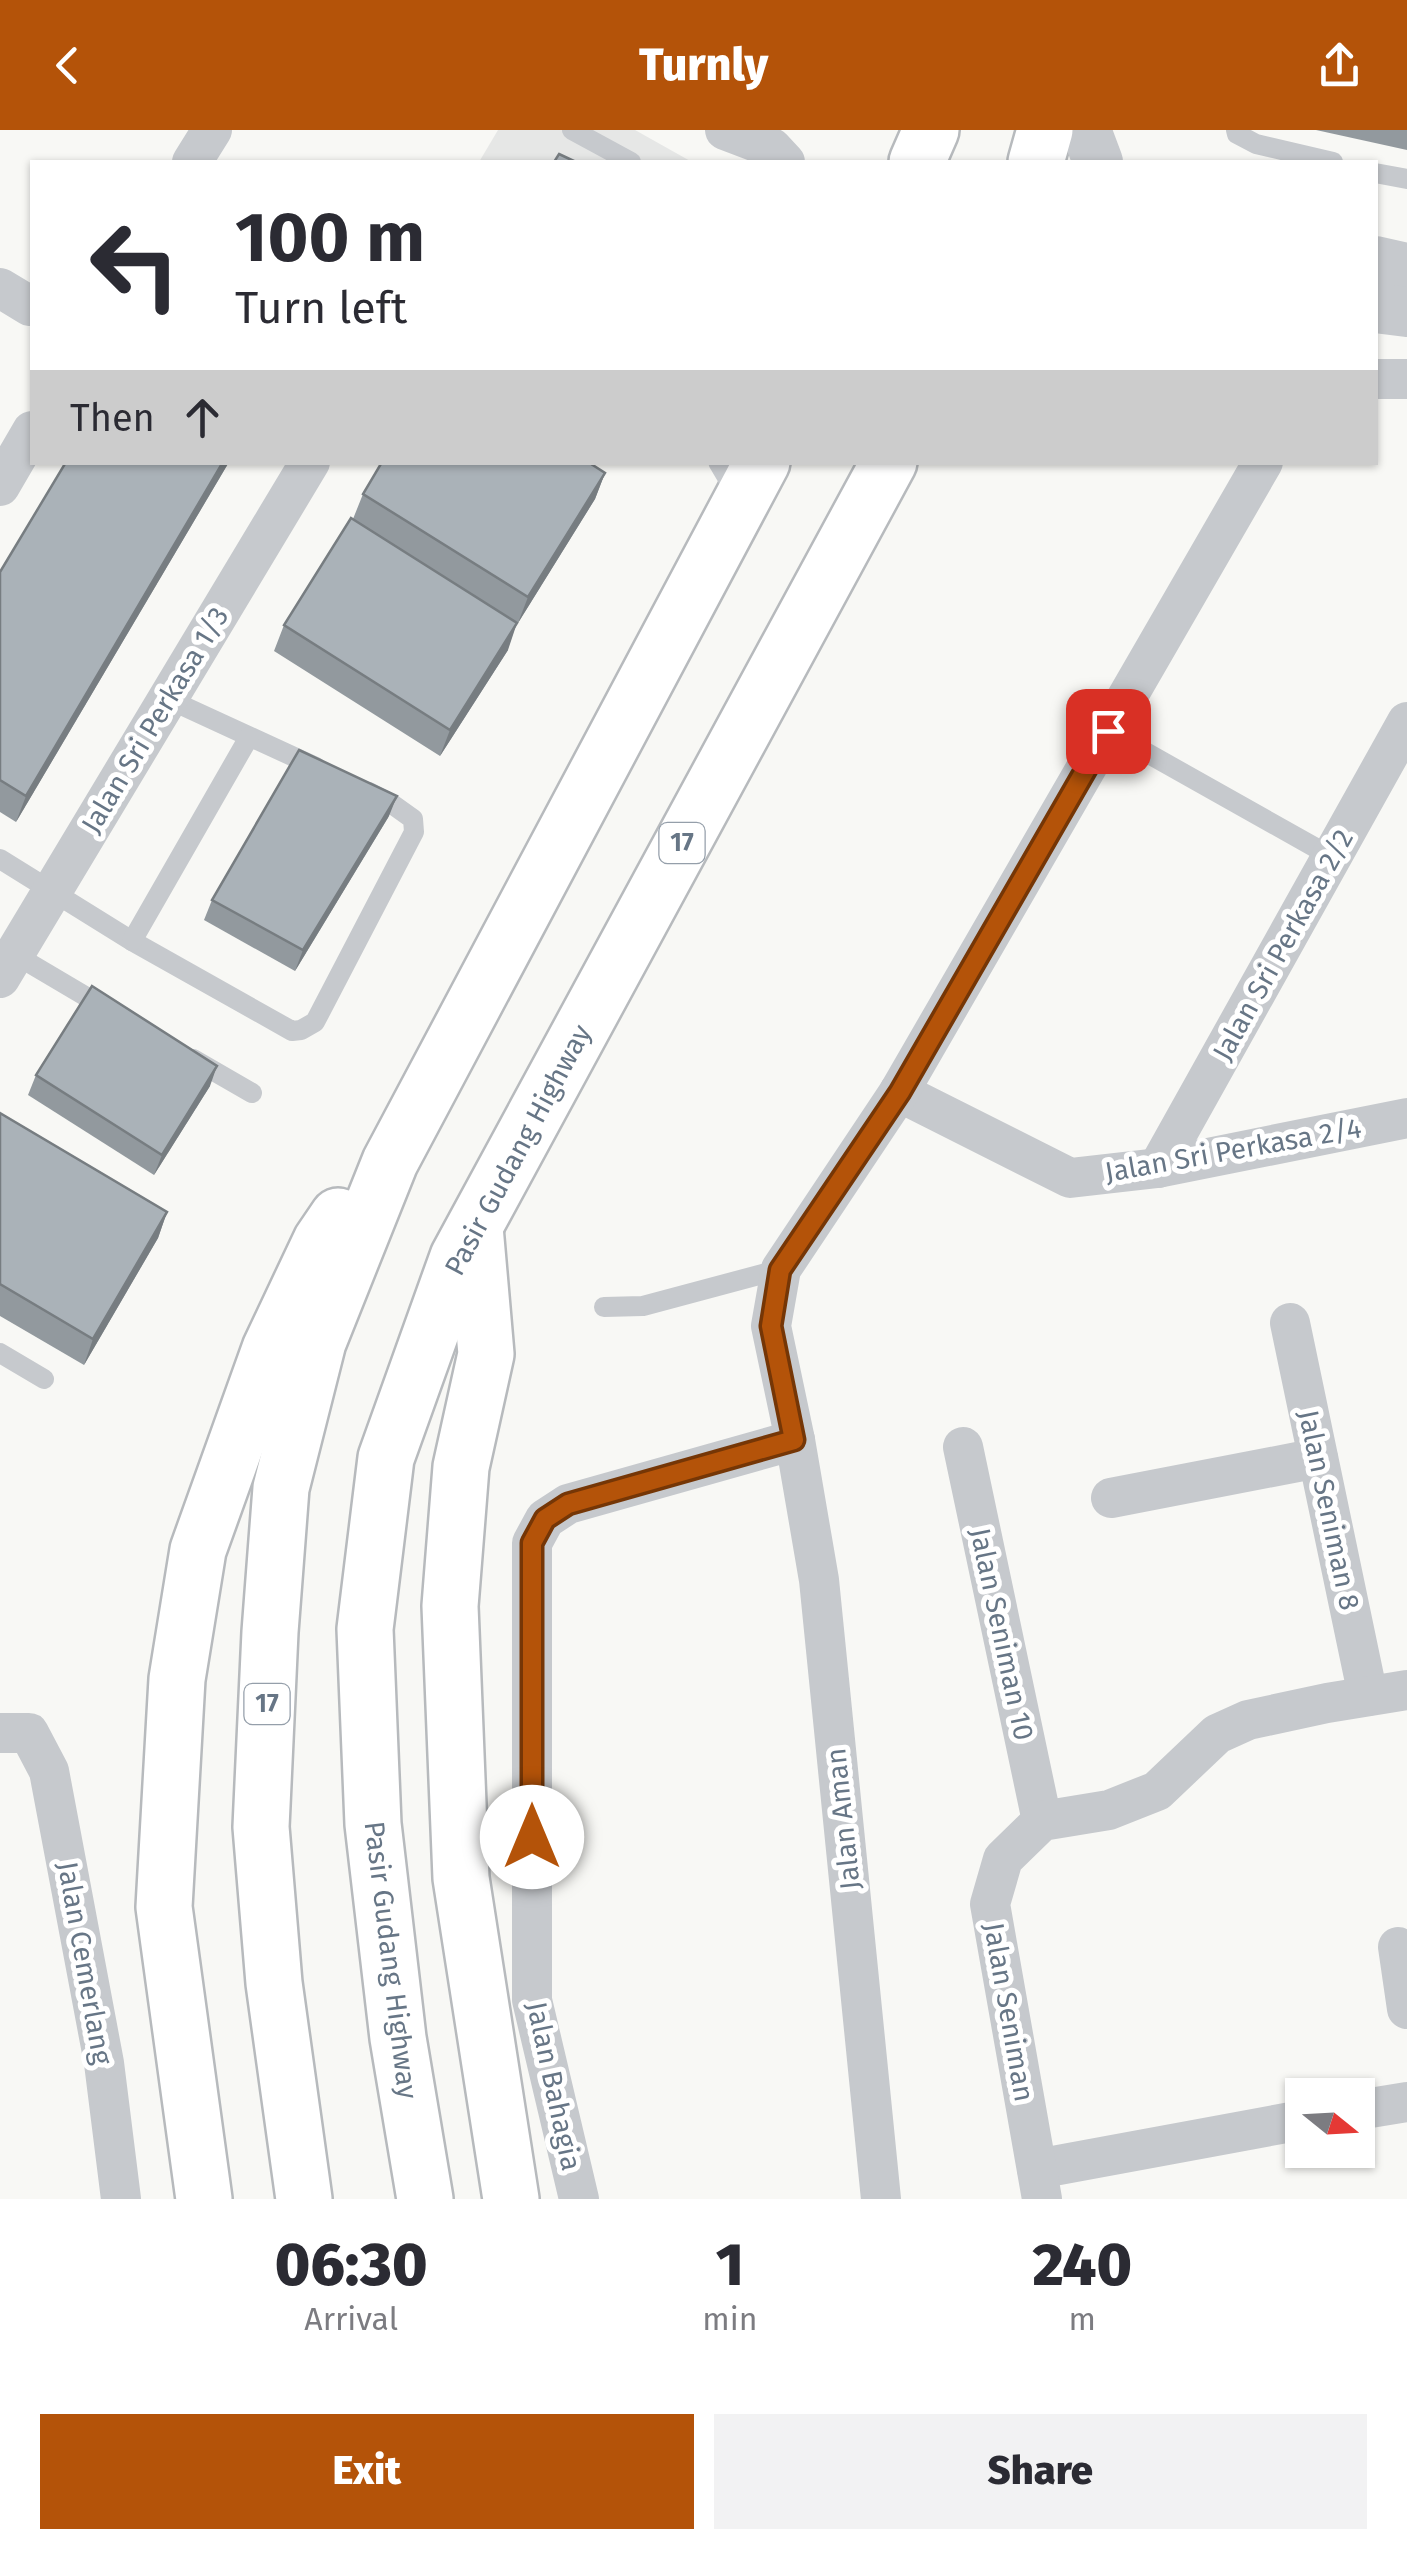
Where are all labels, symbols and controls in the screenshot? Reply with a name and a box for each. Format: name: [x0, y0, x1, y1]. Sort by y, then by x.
icon: back: [40, 38, 95, 93]
text: Turnly: [639, 38, 768, 92]
icon: share: [1312, 38, 1367, 93]
text: 100 m: [235, 196, 425, 280]
icon: left: [70, 200, 200, 330]
text: Turn left: [235, 281, 407, 335]
icon: ahead: [175, 390, 230, 445]
text: Then: [70, 395, 155, 441]
street label: Jalan Sri Perkasa 1/3: [75, 601, 235, 839]
pin: [1066, 689, 1151, 774]
icon: arrive: [1081, 704, 1136, 759]
road number: 17: [660, 823, 704, 863]
street label: Jalan Sri Perkasa 2/2: [1206, 824, 1360, 1066]
street label: Pasir Gudang Highway: [438, 1019, 598, 1281]
street label: Jalan Sri Perkasa 2/4: [1102, 1111, 1364, 1189]
street label: Jalan Seniman 8: [1292, 1407, 1366, 1613]
street label: Jalan Seniman 10: [963, 1525, 1041, 1743]
road number: 17: [244, 1684, 290, 1724]
street label: Jalan Aman: [819, 1747, 867, 1891]
position arrow: [480, 1785, 584, 1889]
street label: Pasir Gudang Highway: [358, 1819, 424, 2101]
street label: Jalan Cemerlang: [51, 1859, 119, 2067]
street label: Jalan Seniman: [977, 1920, 1041, 2104]
street label: Jalan Bahagia: [520, 1998, 588, 2174]
north arrow: [1285, 2078, 1375, 2168]
map controls: [1285, 2078, 1375, 2168]
text: 06:30: [275, 2229, 428, 2301]
text: 1: [716, 2229, 744, 2301]
text: 240: [1032, 2229, 1132, 2301]
text: Arrival: [304, 2300, 398, 2338]
text: min: [702, 2300, 758, 2338]
text: m: [1069, 2300, 1096, 2338]
button: Exit: [40, 2414, 694, 2529]
button: Share: [714, 2414, 1367, 2529]

